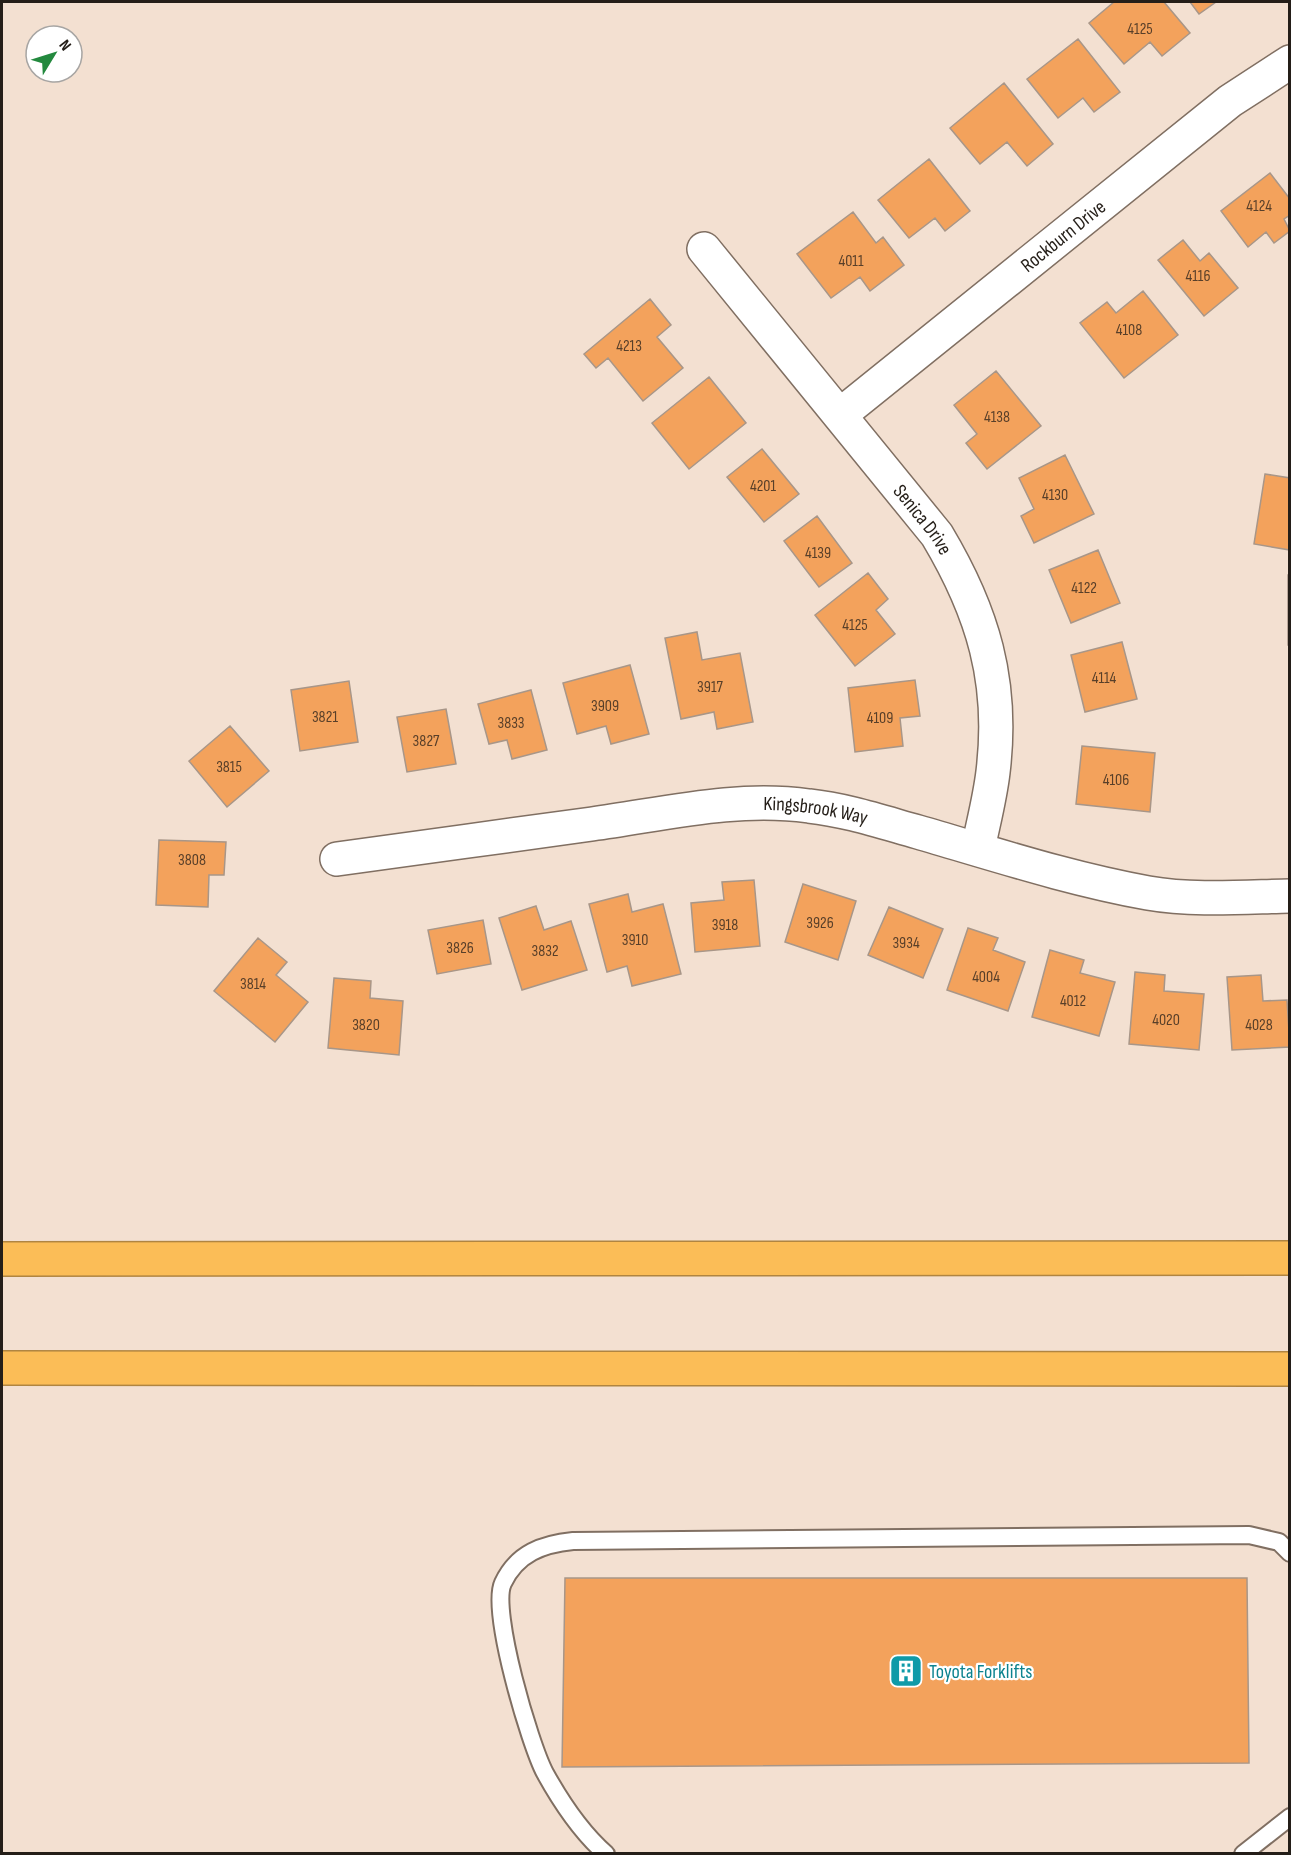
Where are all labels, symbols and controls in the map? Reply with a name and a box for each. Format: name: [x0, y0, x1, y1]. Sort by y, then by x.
house number: 4125: [1127, 20, 1153, 39]
north arrow: [24, 24, 84, 84]
text: N: [55, 36, 75, 55]
street label: Rockburn Drive: [1016, 195, 1111, 278]
house number: 4124: [1246, 197, 1272, 216]
house number: 4011: [838, 252, 864, 271]
house number: 4116: [1186, 267, 1210, 286]
house number: 4108: [1116, 321, 1142, 340]
house number: 4213: [616, 337, 642, 356]
house number: 4138: [984, 408, 1010, 427]
house number: 4201: [750, 477, 776, 496]
street label: Senica Drive: [888, 480, 957, 559]
house number: 4130: [1042, 486, 1068, 505]
house number: 4139: [805, 544, 831, 563]
house number: 4122: [1071, 579, 1097, 598]
house number: 4125: [842, 616, 868, 635]
house number: 4114: [1092, 669, 1117, 688]
house number: 3917: [697, 678, 723, 697]
house number: 3909: [591, 697, 619, 716]
house number: 3821: [312, 708, 338, 727]
house number: 4109: [867, 709, 893, 728]
house number: 3833: [497, 714, 525, 733]
house number: 3827: [413, 732, 440, 751]
house number: 3815: [216, 758, 242, 777]
house number: 4106: [1103, 771, 1129, 790]
street label: Kingsbrook Way: [763, 792, 871, 830]
house number: 3808: [178, 851, 206, 870]
house number: 3926: [806, 914, 834, 933]
house number: 3918: [712, 916, 738, 935]
house number: 3910: [622, 931, 648, 950]
house number: 3934: [892, 934, 920, 953]
house number: 3826: [446, 939, 474, 958]
house number: 3832: [531, 942, 559, 961]
house number: 4004: [972, 968, 1000, 987]
house number: 3814: [240, 975, 266, 994]
house number: 4012: [1060, 992, 1086, 1011]
house number: 4020: [1152, 1011, 1180, 1030]
house number: 3820: [352, 1016, 380, 1035]
house number: 4028: [1245, 1016, 1273, 1035]
building icon: Toyota Forklifts: [888, 1653, 924, 1689]
place label: Toyota Forklifts: [929, 1660, 1032, 1684]

